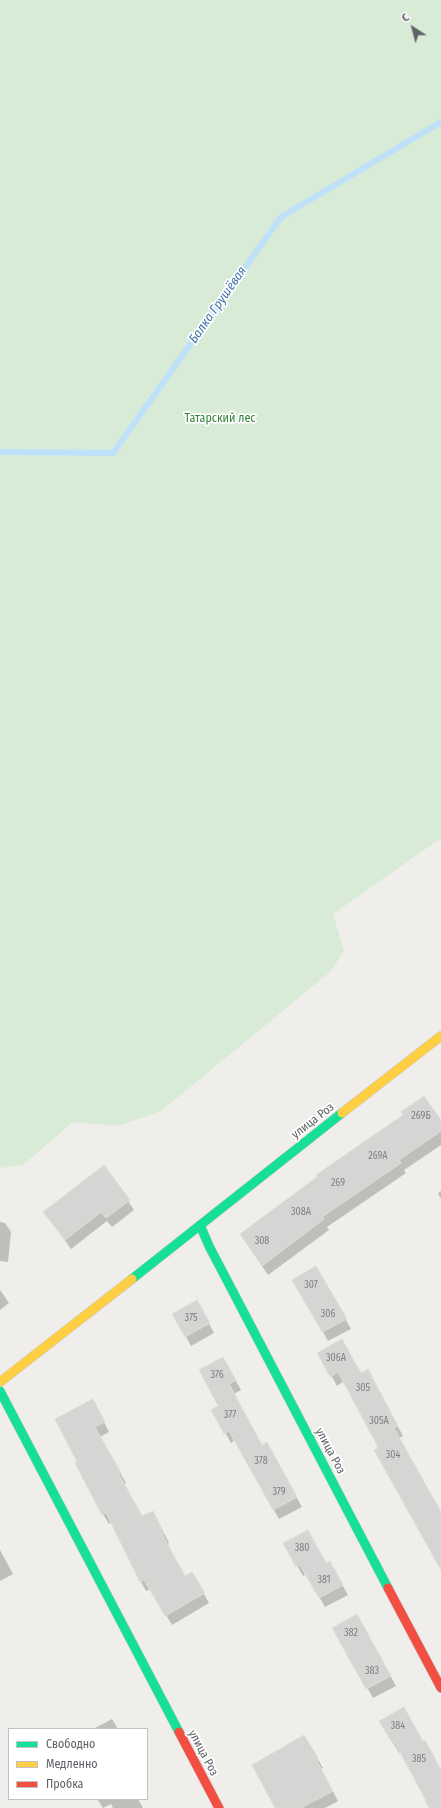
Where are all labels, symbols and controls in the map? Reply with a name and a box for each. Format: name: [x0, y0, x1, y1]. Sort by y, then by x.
north arrow: [393, 8, 433, 48]
text: С: [399, 11, 412, 25]
water label: Балка Грушёвая: [186, 264, 250, 346]
park label: Татарский лес: [184, 412, 256, 426]
street label: улица Роз: [289, 1100, 337, 1142]
house number: 269Б: [411, 1110, 431, 1122]
house number: 269А: [368, 1150, 388, 1162]
house number: 269: [331, 1177, 345, 1189]
house number: 308А: [291, 1206, 311, 1218]
house number: 308: [255, 1235, 269, 1247]
house number: 307: [304, 1279, 318, 1291]
house number: 306: [321, 1308, 335, 1320]
house number: 375: [185, 1312, 197, 1324]
house number: 306А: [326, 1352, 346, 1364]
house number: 376: [210, 1369, 224, 1381]
house number: 305: [356, 1382, 370, 1394]
house number: 377: [224, 1409, 236, 1421]
house number: 305А: [369, 1415, 389, 1427]
street label: улица Роз: [312, 1425, 348, 1477]
house number: 304: [386, 1449, 400, 1461]
house number: 378: [254, 1455, 268, 1467]
house number: 379: [272, 1486, 286, 1498]
house number: 380: [295, 1542, 309, 1554]
house number: 381: [317, 1574, 331, 1586]
house number: 382: [344, 1627, 358, 1639]
house number: 383: [365, 1665, 379, 1677]
house number: 384: [391, 1720, 405, 1732]
street label: улица Роз: [185, 1727, 221, 1779]
legend: [8, 1728, 148, 1800]
text: Свободно: [46, 1737, 95, 1751]
house number: 385: [412, 1753, 426, 1765]
text: Медленно: [46, 1757, 98, 1771]
text: Пробка: [46, 1777, 84, 1791]

